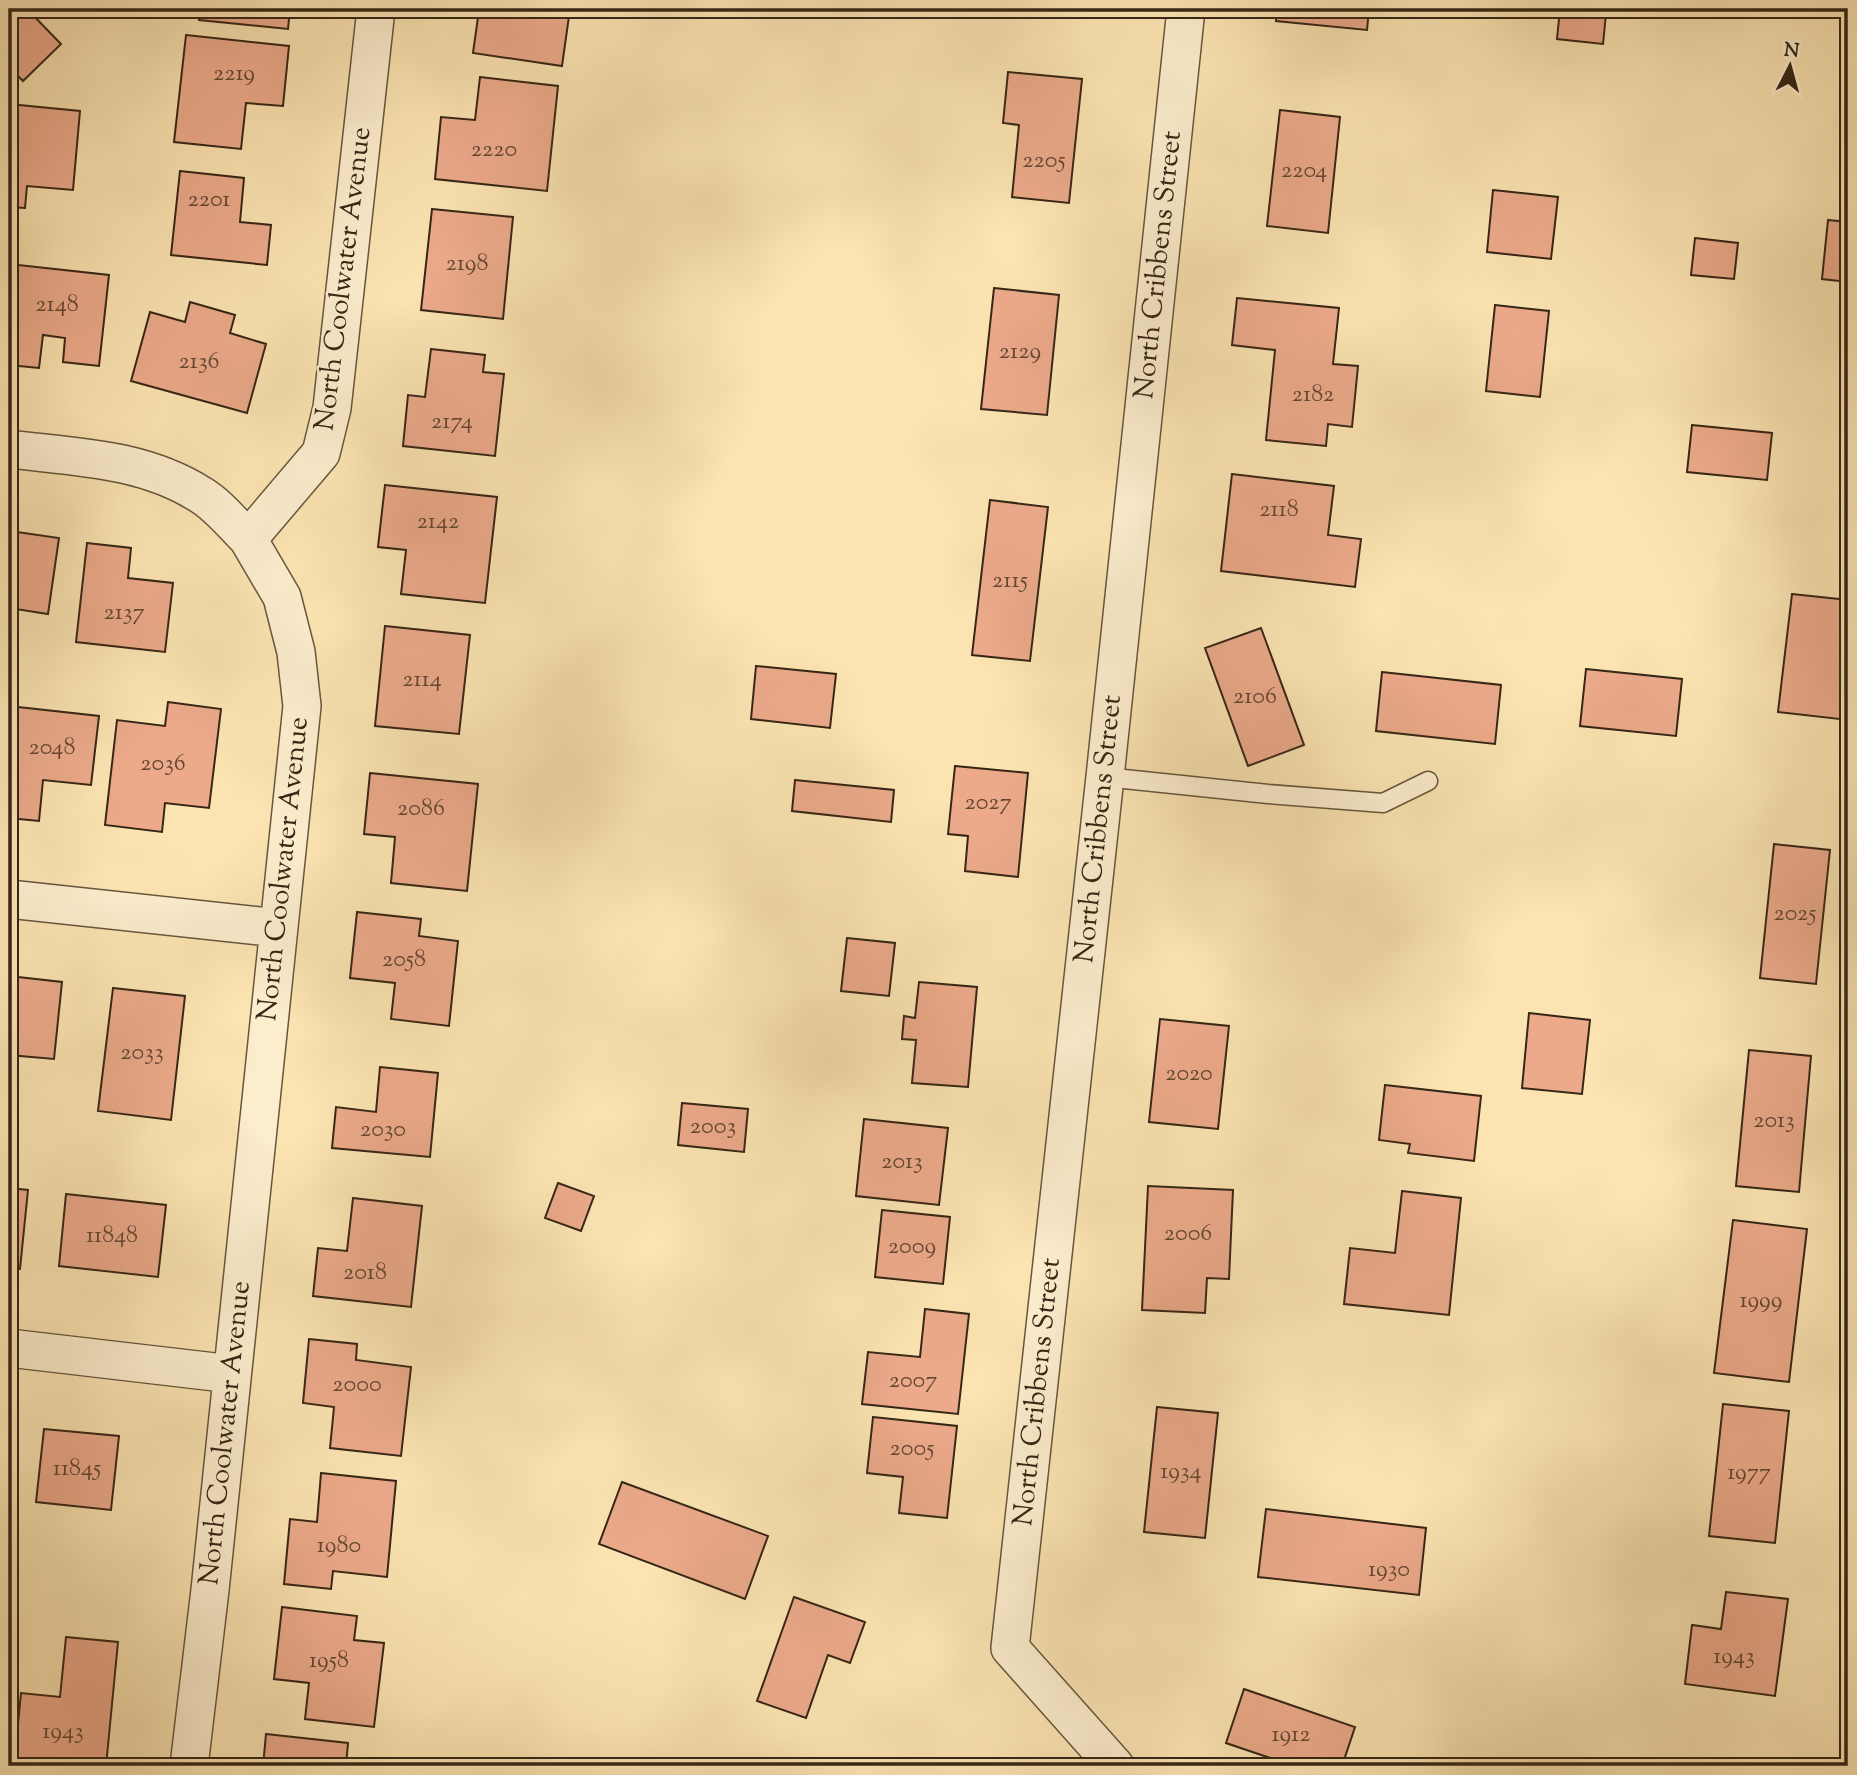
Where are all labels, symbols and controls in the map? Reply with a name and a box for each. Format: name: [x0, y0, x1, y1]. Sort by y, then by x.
north arrow: [1756, 32, 1826, 102]
text: N: [1783, 37, 1800, 66]
house number: 2219: [213, 57, 255, 91]
street label: North Coolwater Avenue: [306, 125, 382, 433]
street label: North Cribbens Street: [1125, 129, 1193, 401]
house number: 2220: [471, 133, 517, 167]
house number: 2205: [1022, 144, 1066, 178]
house number: 2204: [1281, 154, 1327, 188]
house number: 2201: [187, 183, 231, 217]
house number: 2198: [446, 247, 488, 281]
house number: 2148: [35, 288, 79, 322]
house number: 2129: [999, 335, 1041, 369]
house number: 2136: [179, 345, 219, 379]
house number: 2182: [1292, 378, 1334, 412]
house number: 2174: [431, 405, 473, 439]
house number: 2118: [1259, 493, 1299, 527]
house number: 2142: [417, 505, 459, 539]
house number: 2115: [992, 564, 1028, 598]
house number: 2137: [103, 596, 145, 630]
house number: 2114: [402, 663, 442, 697]
house number: 2106: [1233, 680, 1277, 714]
street label: North Cribbens Street: [1065, 693, 1133, 965]
street label: North Coolwater Avenue: [248, 715, 320, 1023]
house number: 2048: [29, 731, 75, 765]
house number: 2036: [140, 747, 186, 781]
house number: 2027: [965, 786, 1011, 820]
house number: 2086: [397, 792, 445, 826]
house number: 2025: [1773, 897, 1817, 931]
house number: 2058: [382, 943, 426, 977]
house number: 2033: [120, 1036, 164, 1070]
house number: 2020: [1165, 1057, 1213, 1091]
house number: 2013: [1753, 1104, 1795, 1138]
house number: 2003: [690, 1110, 736, 1144]
house number: 2030: [360, 1113, 406, 1147]
house number: 2013: [881, 1145, 923, 1179]
house number: 2006: [1164, 1217, 1212, 1251]
house number: 11848: [86, 1219, 138, 1253]
house number: 2009: [888, 1230, 936, 1264]
house number: 2018: [343, 1256, 387, 1290]
street label: North Cribbens Street: [1004, 1256, 1072, 1528]
street label: North Coolwater Avenue: [190, 1279, 262, 1587]
house number: 1999: [1740, 1284, 1782, 1318]
house number: 2007: [889, 1364, 937, 1398]
house number: 2000: [332, 1368, 382, 1402]
house number: 2005: [890, 1432, 934, 1466]
house number: 11845: [53, 1452, 101, 1486]
house number: 1934: [1160, 1455, 1202, 1489]
house number: 1977: [1727, 1456, 1771, 1490]
house number: 1980: [317, 1529, 361, 1563]
house number: 1930: [1368, 1553, 1410, 1587]
house number: 1943: [1713, 1640, 1755, 1674]
house number: 1958: [309, 1644, 349, 1678]
house number: 1943: [42, 1715, 84, 1749]
house number: 1912: [1272, 1718, 1310, 1752]

